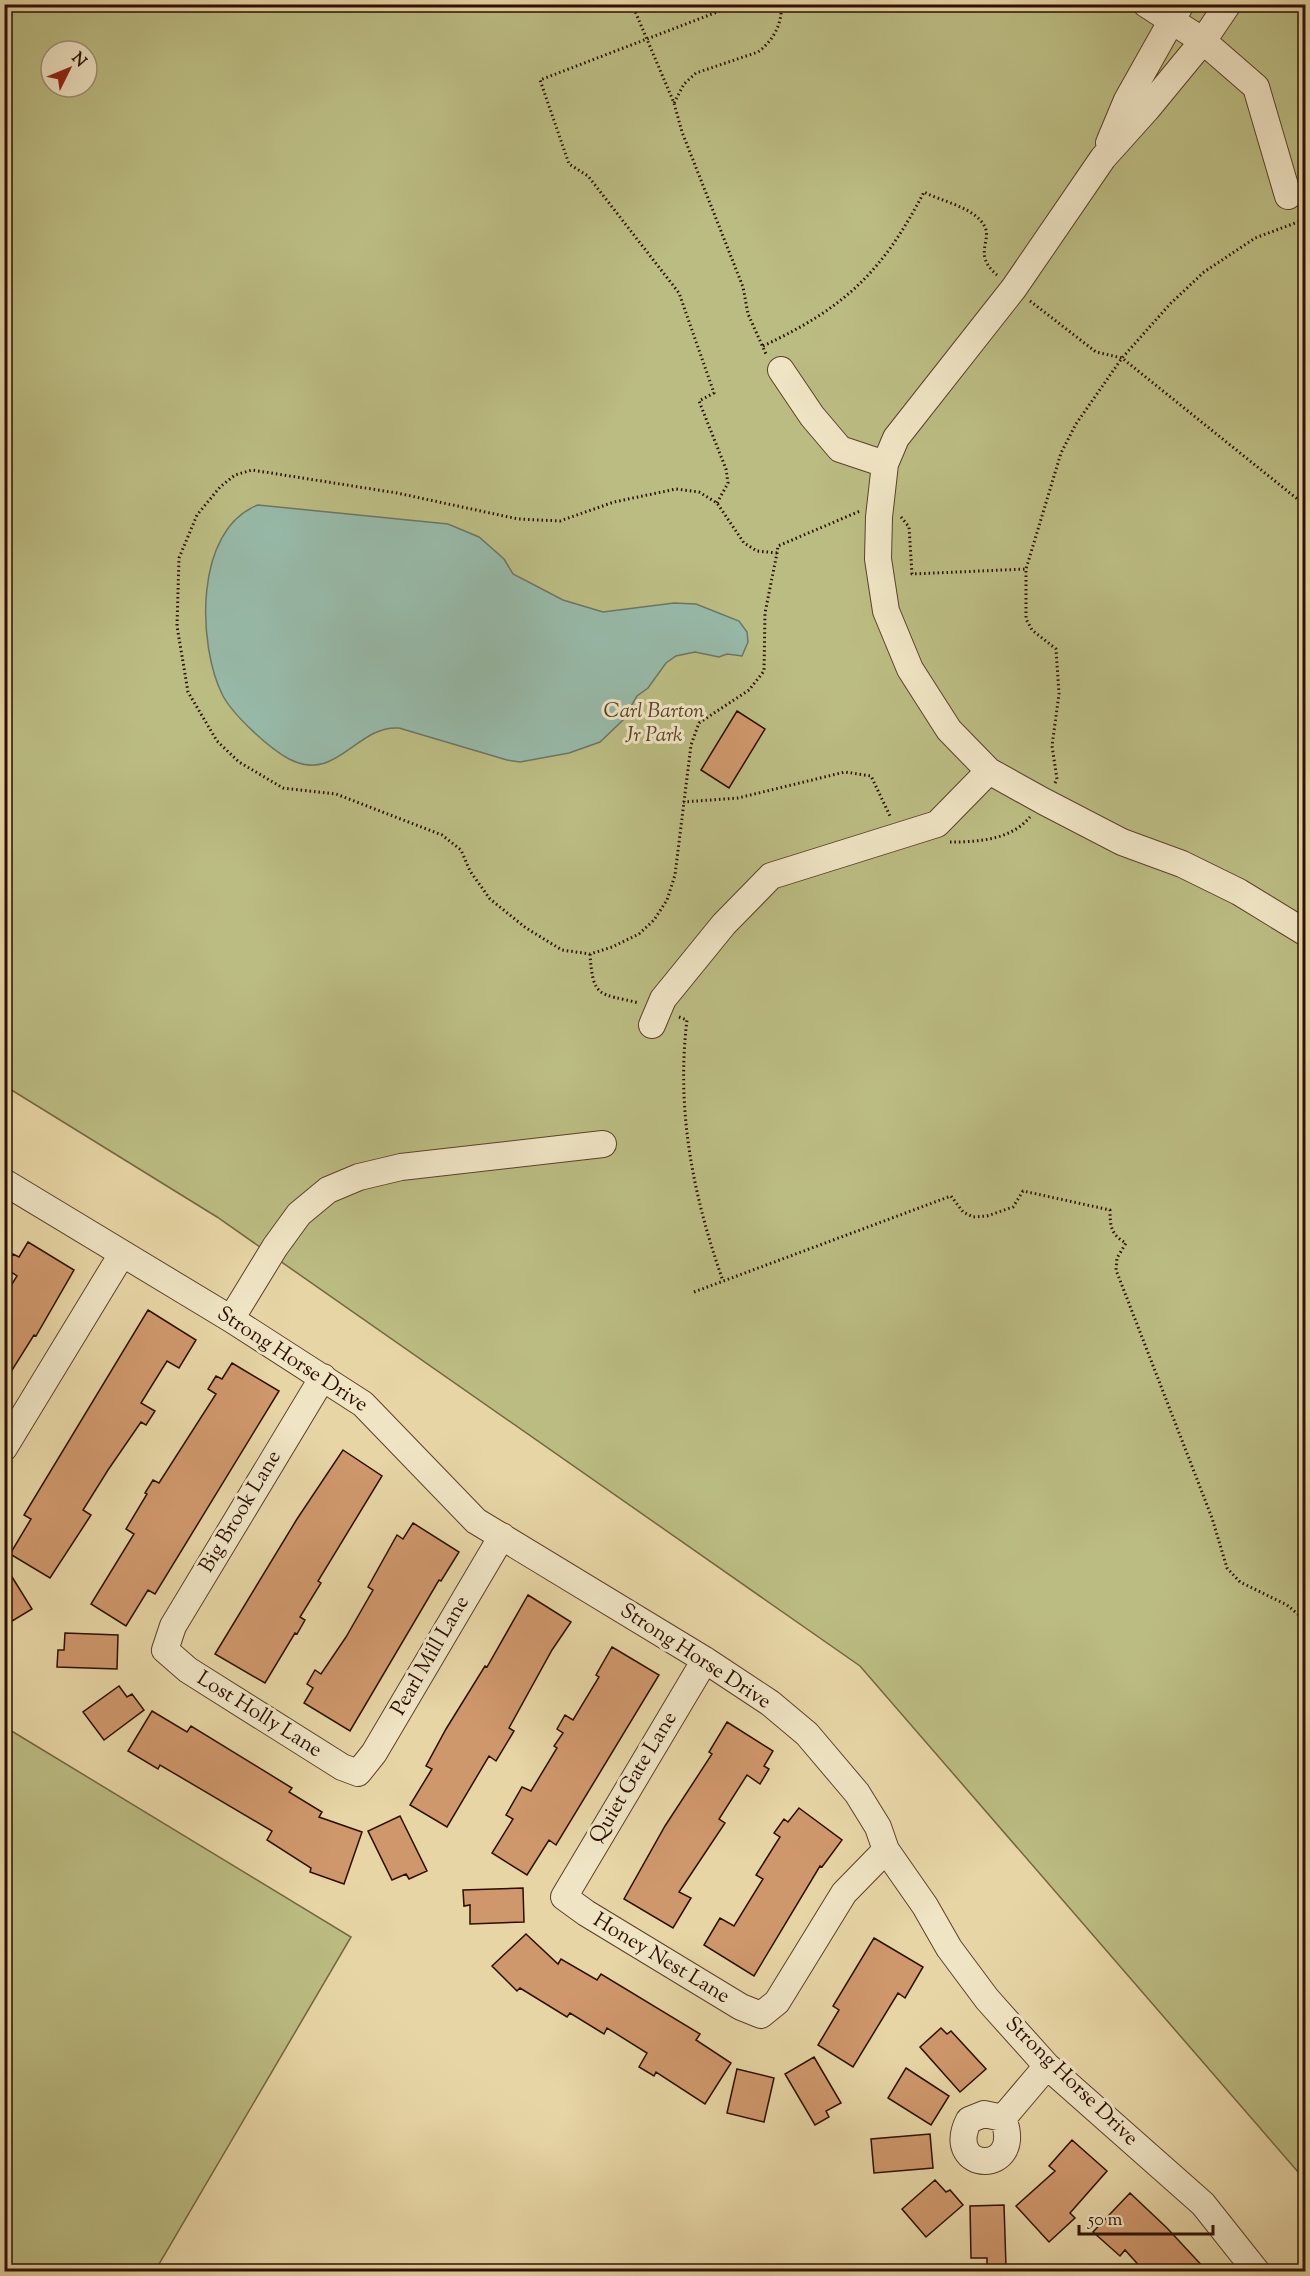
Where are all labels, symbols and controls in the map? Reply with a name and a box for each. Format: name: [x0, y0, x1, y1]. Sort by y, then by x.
north arrow: [39, 39, 99, 99]
text: N: [65, 48, 91, 73]
park label: Carl Barton Jr Park: [604, 697, 704, 751]
street label: Strong Horse Drive: [210, 1300, 374, 1420]
street label: Big Brook Lane: [193, 1445, 289, 1579]
street label: Pearl Mill Lane: [385, 1590, 477, 1722]
street label: Strong Horse Drive: [613, 1597, 777, 1717]
street label: Lost Holly Lane: [190, 1664, 328, 1766]
street label: Quiet Gate Lane: [583, 1706, 685, 1850]
street label: Honey Nest Lane: [587, 1906, 735, 2012]
street label: Strong Horse Drive: [998, 2010, 1144, 2154]
scale bar: [1079, 2198, 1212, 2236]
text: 50 m: [1087, 2208, 1123, 2234]

